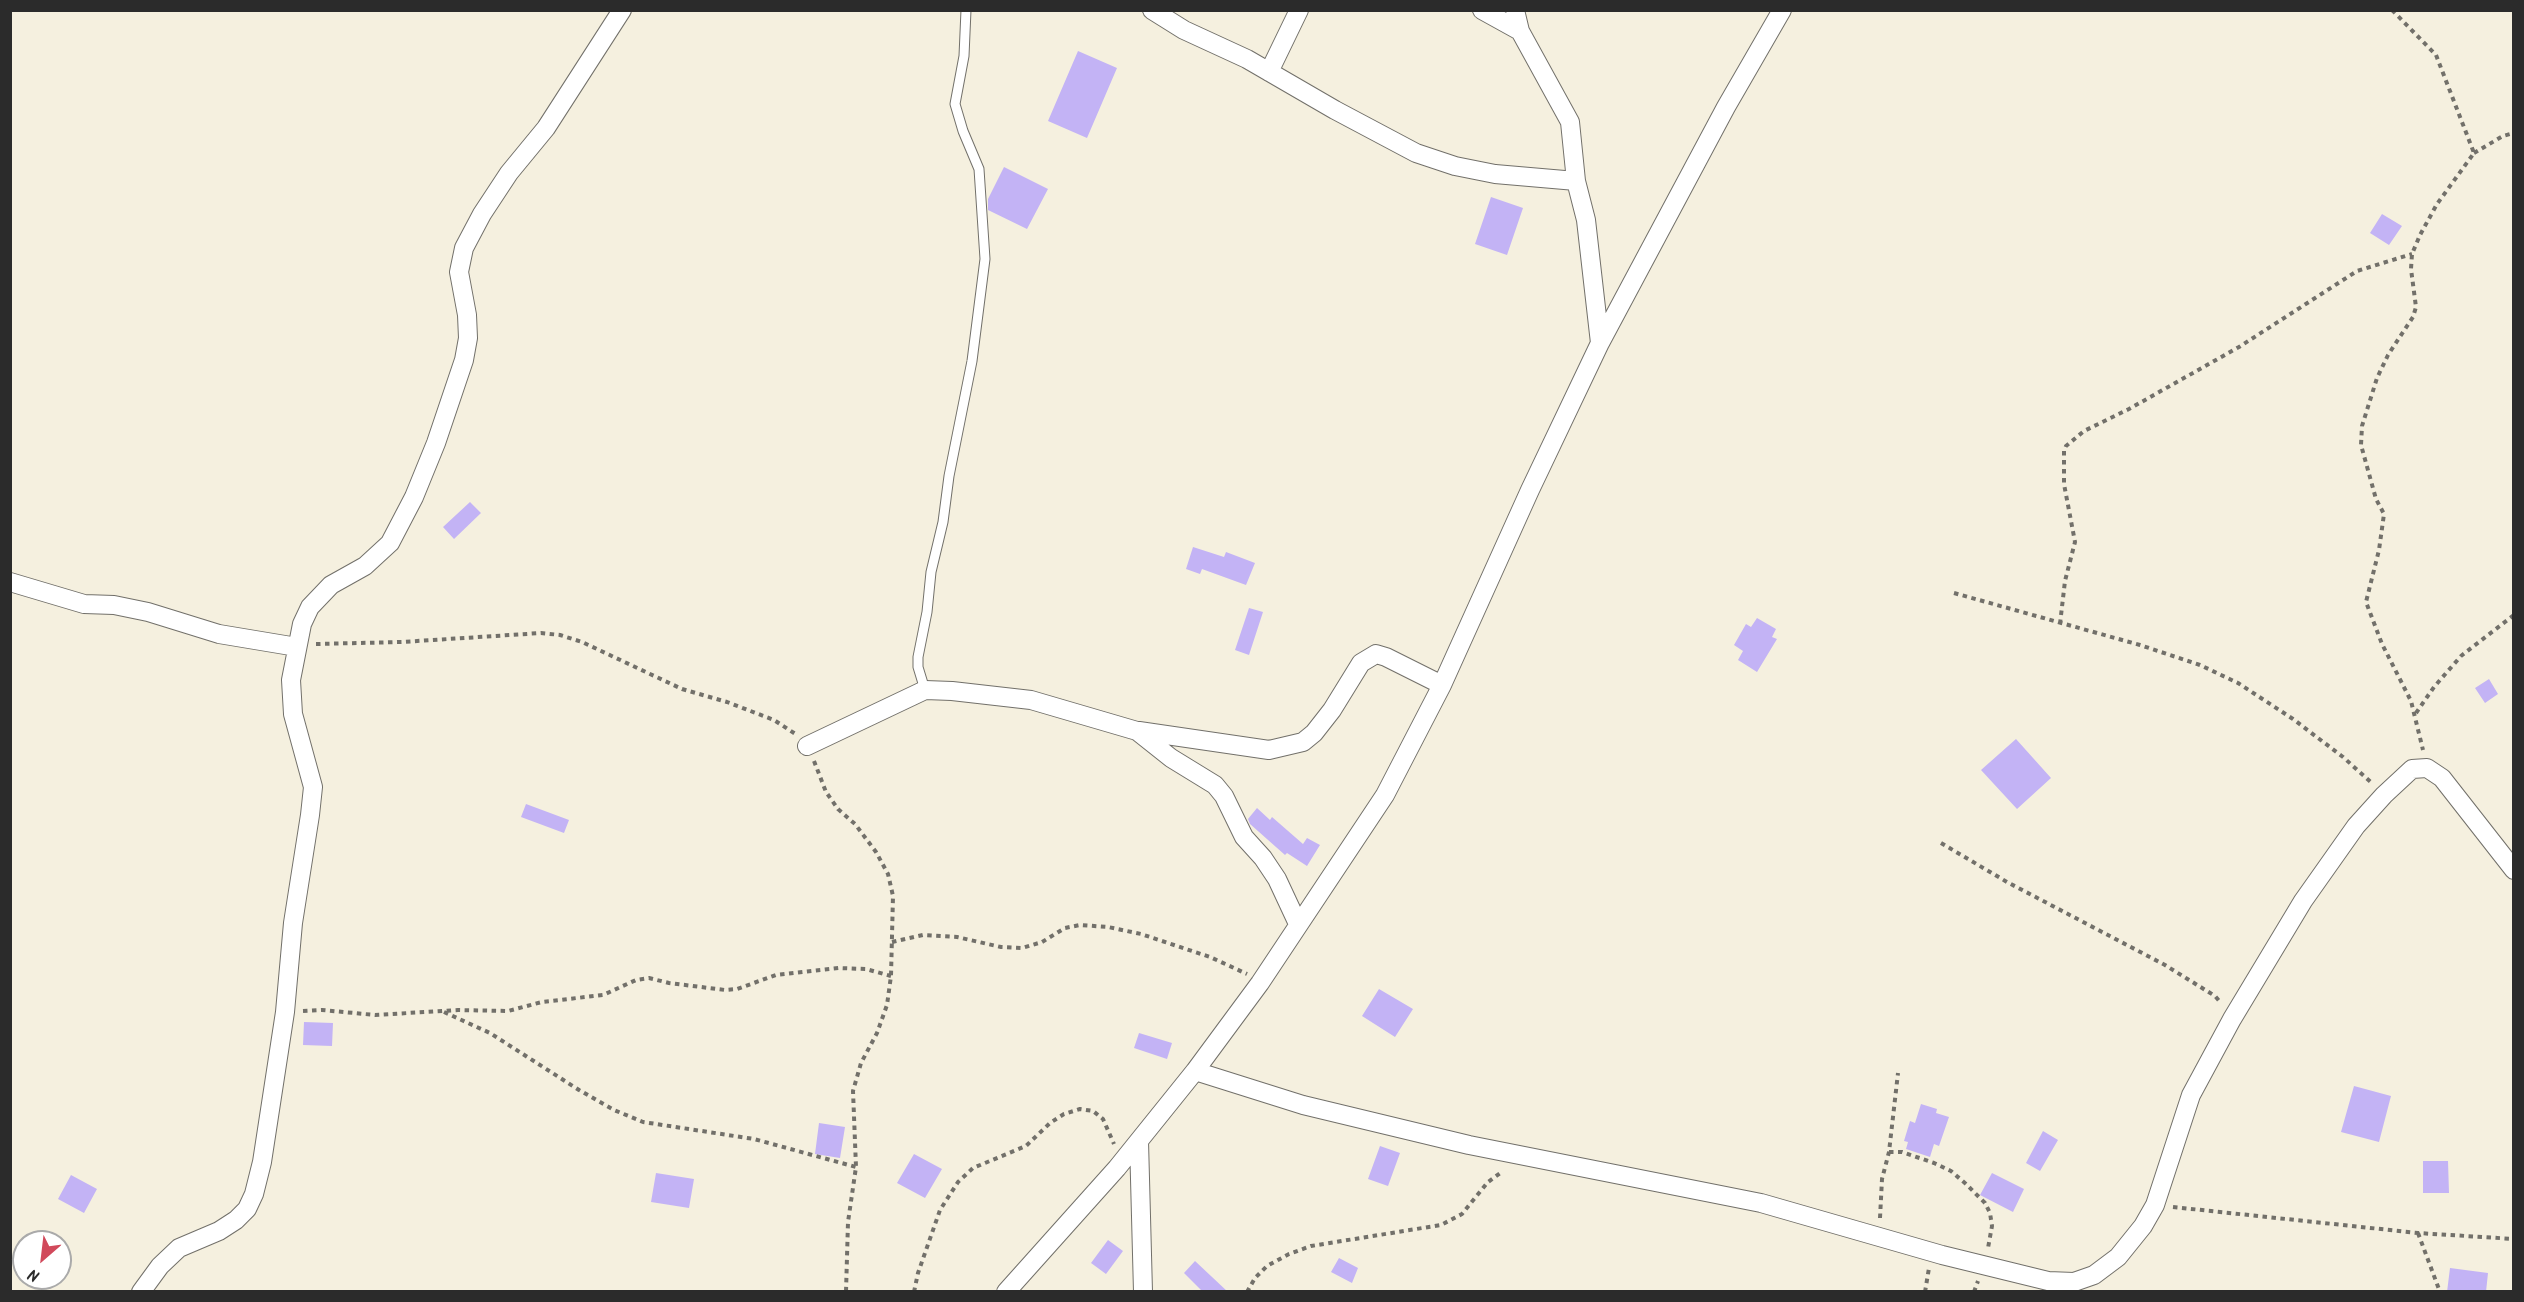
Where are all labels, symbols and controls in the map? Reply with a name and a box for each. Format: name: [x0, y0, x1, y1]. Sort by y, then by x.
north arrow: [12, 1230, 72, 1290]
text: N: [24, 1261, 45, 1288]

